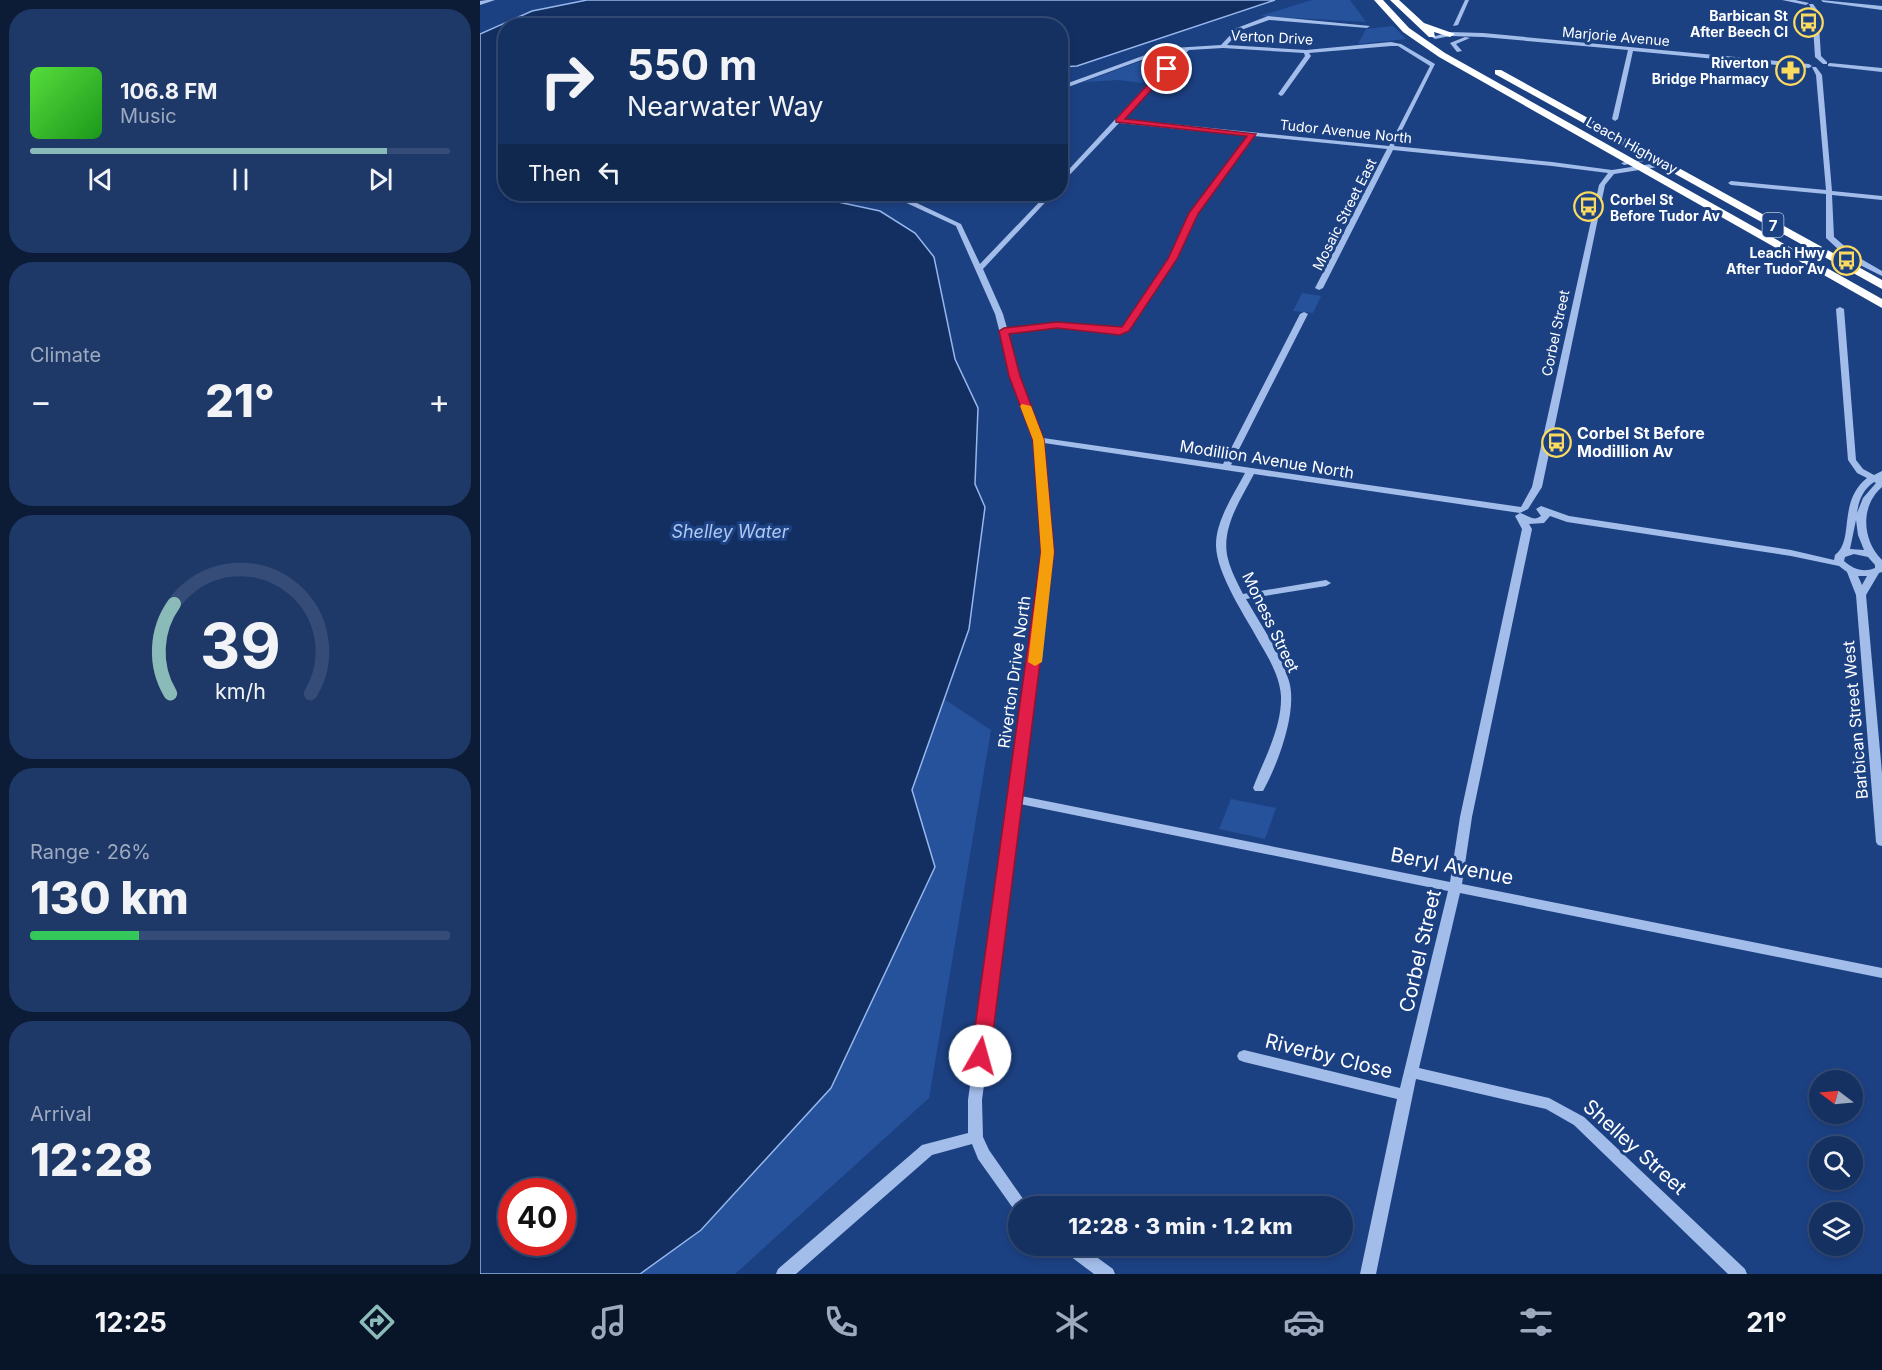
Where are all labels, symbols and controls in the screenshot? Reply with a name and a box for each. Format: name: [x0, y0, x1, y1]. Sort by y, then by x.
place label: Barbican St After Beech Cl: [1690, 7, 1788, 40]
bus stop icon: Barbican St After Beech Cl: [1793, 7, 1825, 39]
street label: Marjorie Avenue: [1561, 23, 1671, 49]
street label: Verton Drive: [1230, 26, 1314, 48]
text: 550 m: [627, 39, 757, 90]
icon: right: [528, 42, 606, 120]
pin: [1141, 43, 1192, 94]
icon: arrive: [1150, 52, 1183, 85]
place label: Riverton Bridge Pharmacy: [1652, 54, 1770, 87]
pharmacy icon: Riverton Bridge Pharmacy: [1774, 54, 1806, 86]
text: 106.8 FM: [120, 78, 218, 104]
text: Nearwater Way: [627, 90, 823, 123]
text: Music: [120, 104, 177, 128]
street label: Leach Highway: [1583, 113, 1681, 177]
street label: Tudor Avenue North: [1279, 116, 1413, 146]
street label: Mosaic Street East: [1308, 155, 1380, 273]
icon: left: [593, 156, 626, 189]
text: Then: [528, 160, 581, 186]
icon: previous: [84, 163, 117, 196]
icon: pause: [224, 163, 257, 196]
icon: next: [364, 163, 397, 196]
bus stop icon: Corbel St Before Tudor Av: [1573, 191, 1605, 223]
place label: Corbel St Before Tudor Av: [1610, 191, 1720, 224]
road number: 7: [1762, 213, 1784, 237]
place label: Leach Hwy After Tudor Av: [1726, 244, 1826, 277]
bus stop icon: Leach Hwy After Tudor Av: [1830, 244, 1862, 276]
street label: Corbel Street: [1538, 288, 1573, 378]
text: Climate: [30, 343, 101, 367]
text: 21°: [205, 373, 275, 428]
text: −: [30, 381, 52, 421]
text: +: [428, 381, 450, 421]
place label: Corbel St Before Modillion Av: [1577, 423, 1705, 461]
bus stop icon: Corbel St Before Modillion Av: [1540, 426, 1572, 458]
street label: Modillion Avenue North: [1178, 435, 1356, 483]
water label: Shelley Water: [671, 521, 790, 542]
street label: Moness Street: [1238, 568, 1304, 676]
street label: Riverton Drive North: [993, 594, 1035, 750]
text: 39: [200, 608, 280, 683]
street label: Barbican Street West: [1838, 640, 1872, 800]
text: km/h: [215, 678, 265, 704]
text: Range · 26%: [30, 840, 151, 864]
street label: Beryl Avenue: [1389, 842, 1515, 890]
text: 130 km: [30, 870, 189, 925]
street label: Corbel Street: [1394, 887, 1446, 1015]
position arrow: [948, 1024, 1012, 1088]
street label: Riverby Close: [1263, 1029, 1395, 1083]
north arrow: [1809, 1070, 1863, 1124]
map controls: [1809, 1070, 1863, 1256]
street label: Shelley Street: [1578, 1094, 1692, 1200]
text: Arrival: [30, 1102, 92, 1126]
text: 12:28: [30, 1132, 153, 1187]
button: search: [1809, 1136, 1863, 1190]
speed limit sign: 40: [498, 1178, 576, 1256]
button: layers: [1809, 1202, 1863, 1256]
text: 12:28 · 3 min · 1.2 km: [1068, 1213, 1293, 1239]
icon: directions: [356, 1301, 398, 1343]
icon: music: [588, 1301, 630, 1343]
icon: phone: [820, 1301, 862, 1343]
icon: climate: [1051, 1301, 1093, 1343]
icon: car: [1283, 1301, 1325, 1343]
icon: filters: [1515, 1301, 1557, 1343]
text: 12:25: [95, 1306, 167, 1339]
text: 21°: [1746, 1306, 1787, 1339]

